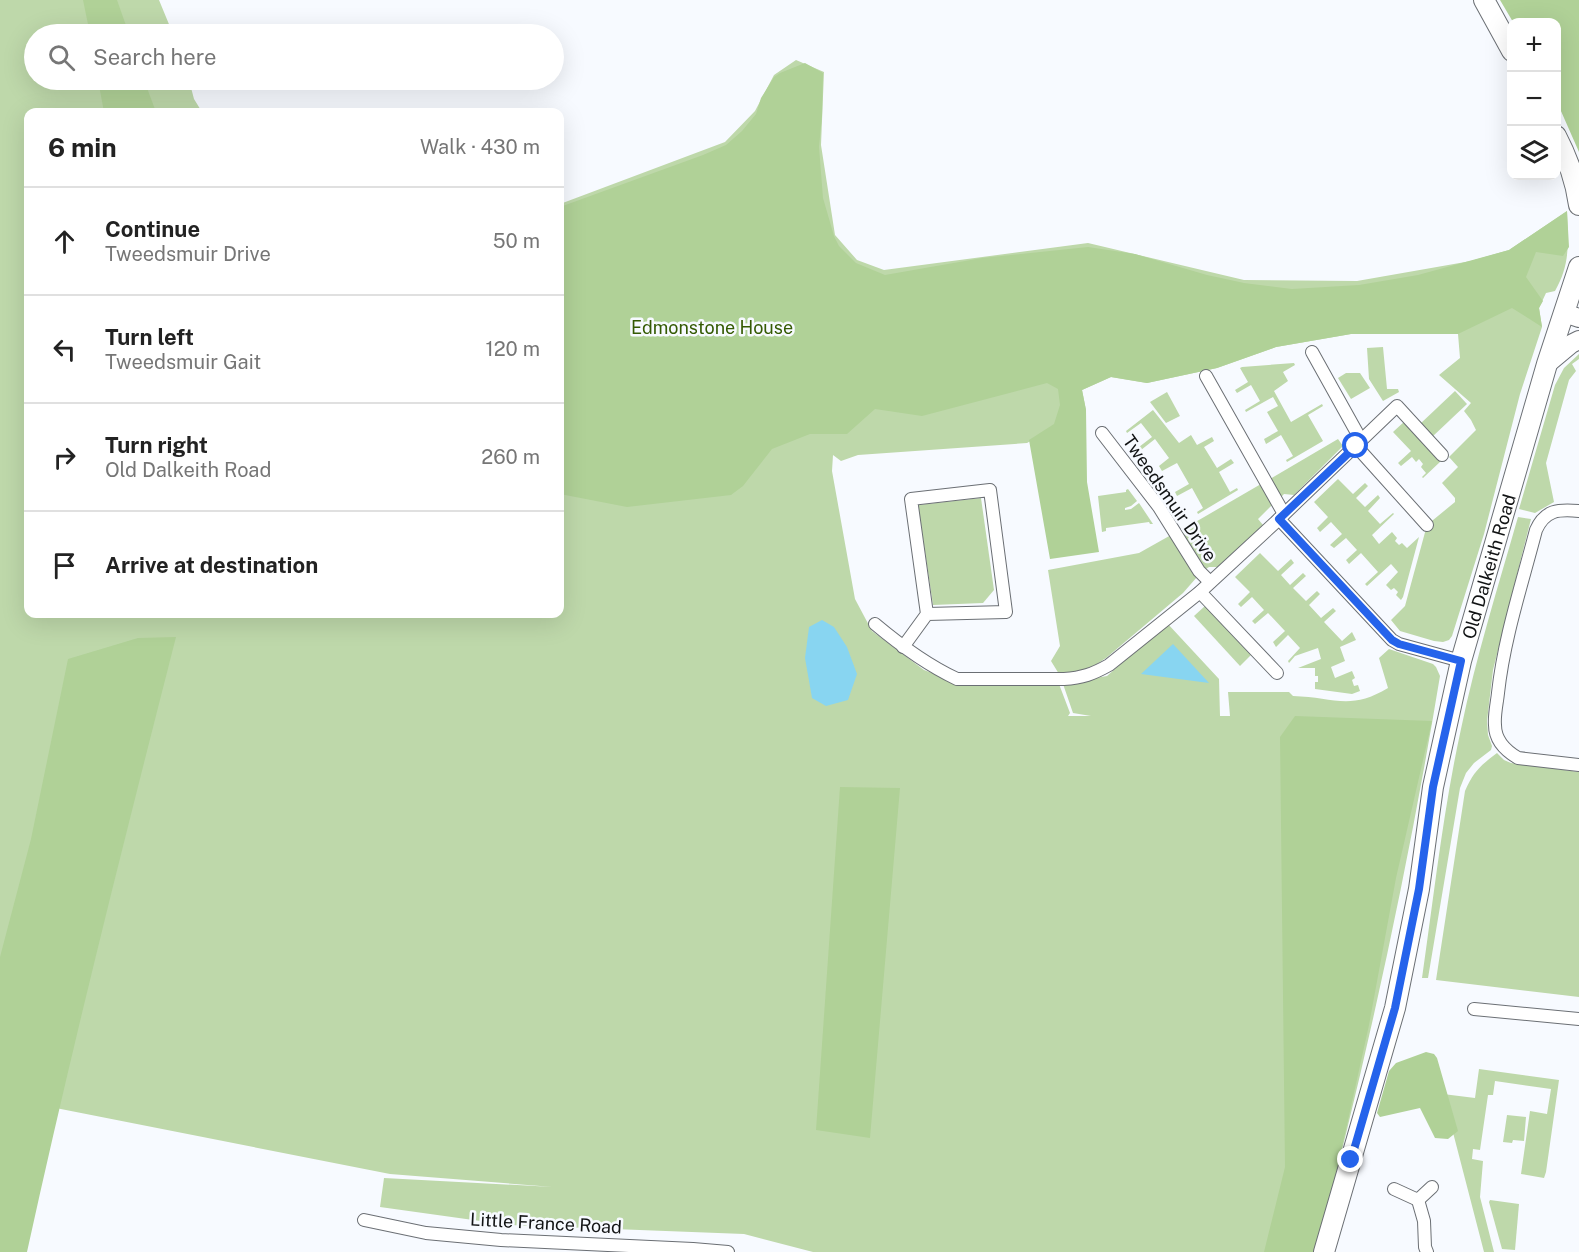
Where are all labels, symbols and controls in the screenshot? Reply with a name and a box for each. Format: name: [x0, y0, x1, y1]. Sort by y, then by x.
map controls: [1507, 18, 1561, 180]
button: +: [1507, 18, 1561, 72]
search box: [24, 24, 564, 90]
icon: search: [45, 41, 78, 74]
text: Search here: [93, 44, 217, 70]
button: −: [1507, 72, 1561, 126]
button: layers: [1507, 126, 1561, 180]
text: 6 min: [48, 132, 117, 163]
text: Walk · 430 m: [420, 135, 540, 159]
text: Continue: [105, 216, 200, 242]
icon: ahead: [48, 225, 81, 258]
text: 50 m: [493, 229, 540, 253]
text: Tweedsmuir Drive: [105, 242, 271, 266]
park label: Edmonstone House: [631, 317, 793, 338]
text: Turn left: [105, 324, 194, 350]
icon: left: [48, 333, 81, 366]
text: 120 m: [486, 337, 540, 361]
text: Tweedsmuir Gait: [105, 350, 261, 374]
street label: Tweedsmuir Drive: [1119, 431, 1221, 565]
text: Turn right: [105, 432, 208, 458]
route start: [1342, 432, 1368, 458]
icon: right: [48, 441, 81, 474]
text: 260 m: [481, 445, 540, 469]
text: Old Dalkeith Road: [105, 458, 271, 482]
street label: Old Dalkeith Road: [1457, 492, 1519, 641]
icon: arrive: [48, 549, 81, 582]
text: Arrive at destination: [105, 552, 318, 578]
route end: [1337, 1146, 1363, 1172]
street label: Little France Road: [470, 1209, 622, 1237]

